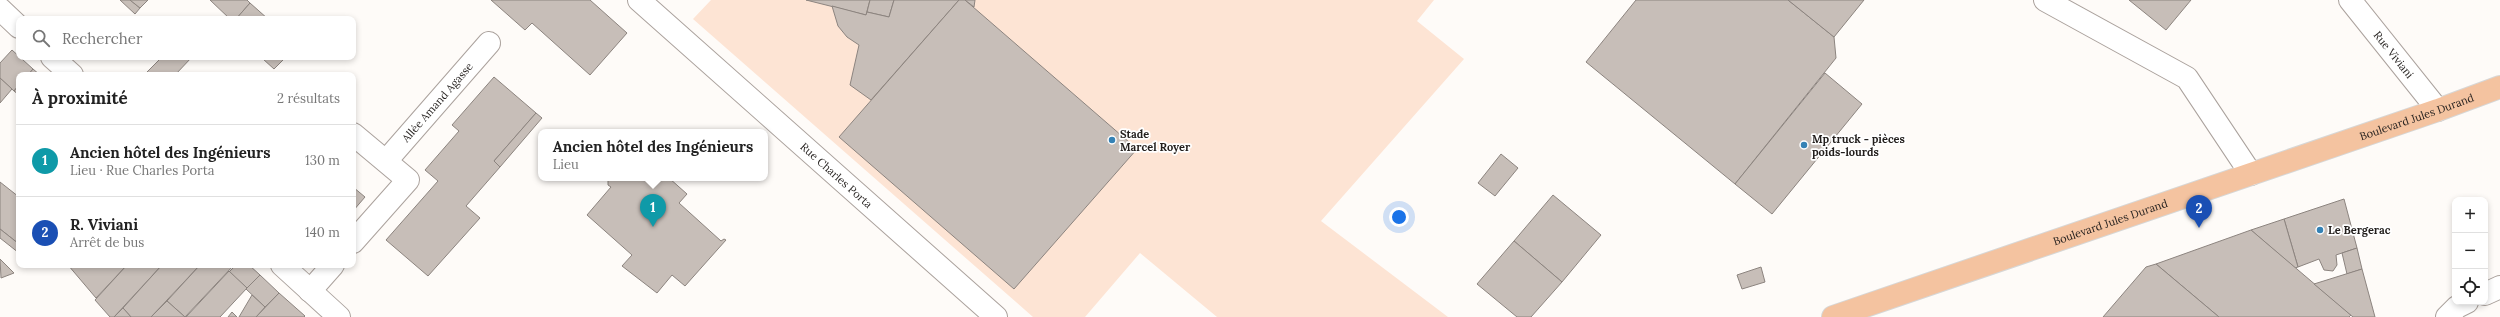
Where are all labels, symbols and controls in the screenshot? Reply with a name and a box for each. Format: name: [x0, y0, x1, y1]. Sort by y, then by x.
search box: [16, 16, 356, 60]
icon: search: [30, 27, 52, 49]
street label: Rue Viviani: [2371, 28, 2417, 81]
text: Rechercher: [62, 29, 142, 48]
street label: Allée Amand Agasse: [398, 60, 476, 146]
text: À proximité: [32, 87, 128, 109]
text: 2 résultats: [277, 90, 340, 107]
street label: Boulevard Jules Durand: [2358, 90, 2476, 143]
place label: Stade Marcel Royer: [1120, 127, 1191, 154]
popup: [538, 129, 768, 181]
place label: Mp truck - pièces poids-lourds: [1812, 132, 1905, 159]
marker: Stade Marcel Royer: [1107, 135, 1117, 145]
text: Ancien hôtel des Ingénieurs: [553, 137, 753, 156]
street label: Rue Charles Porta: [797, 140, 876, 211]
marker: Mp truck - pièces poids-lourds: [1799, 140, 1809, 150]
text: Ancien hôtel des Ingénieurs: [70, 143, 270, 162]
text: 1: [42, 152, 48, 169]
text: 130 m: [305, 152, 340, 169]
text: Lieu: [553, 156, 579, 173]
text: Lieu · Rue Charles Porta: [70, 162, 214, 179]
pin: 1: [640, 194, 666, 227]
pin: 2: [2186, 195, 2212, 228]
street label: Boulevard Jules Durand: [2051, 196, 2170, 248]
map controls: [2452, 197, 2488, 305]
button: +: [2452, 197, 2488, 233]
your location: [1389, 207, 1409, 227]
text: R. Viviani: [70, 215, 138, 234]
place label: Le Bergerac: [2328, 223, 2391, 237]
text: 2: [42, 224, 48, 241]
text: 140 m: [305, 224, 340, 241]
marker: Le Bergerac: [2315, 225, 2325, 235]
button: −: [2452, 233, 2488, 269]
text: Arrêt de bus: [70, 234, 144, 251]
button: locate: [2452, 269, 2488, 305]

